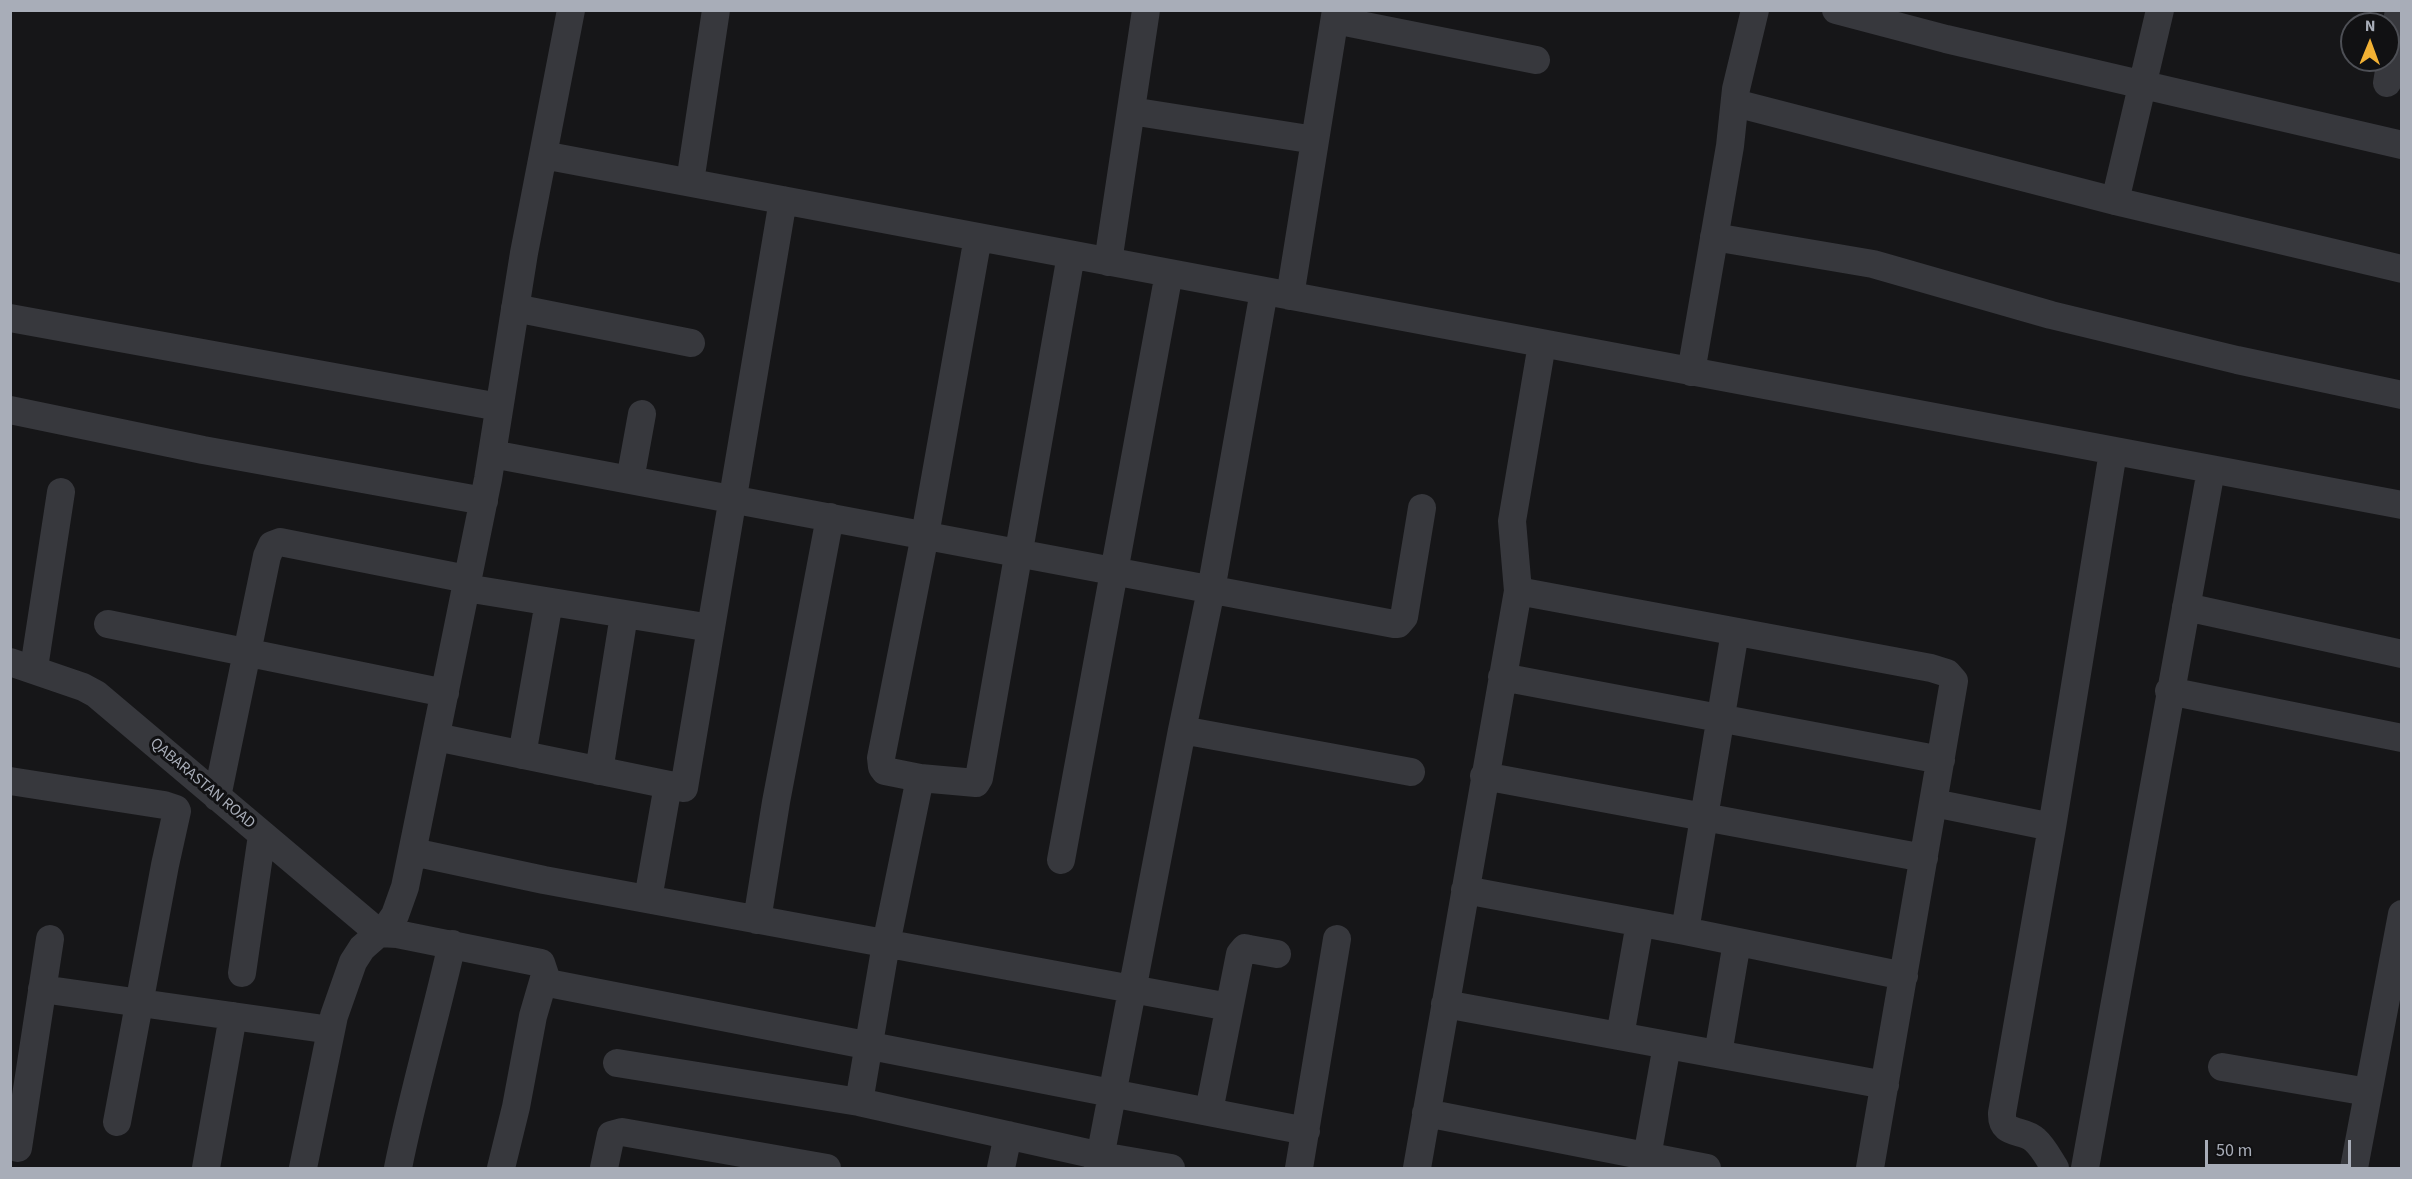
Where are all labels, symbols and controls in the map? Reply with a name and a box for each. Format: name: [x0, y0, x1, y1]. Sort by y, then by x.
north arrow: [2340, 12, 2400, 72]
text: N: [2365, 15, 2376, 37]
street label: QABARASTAN ROAD: [145, 734, 259, 834]
scale bar: [2208, 1128, 2354, 1166]
text: 50 m: [2216, 1138, 2252, 1163]

